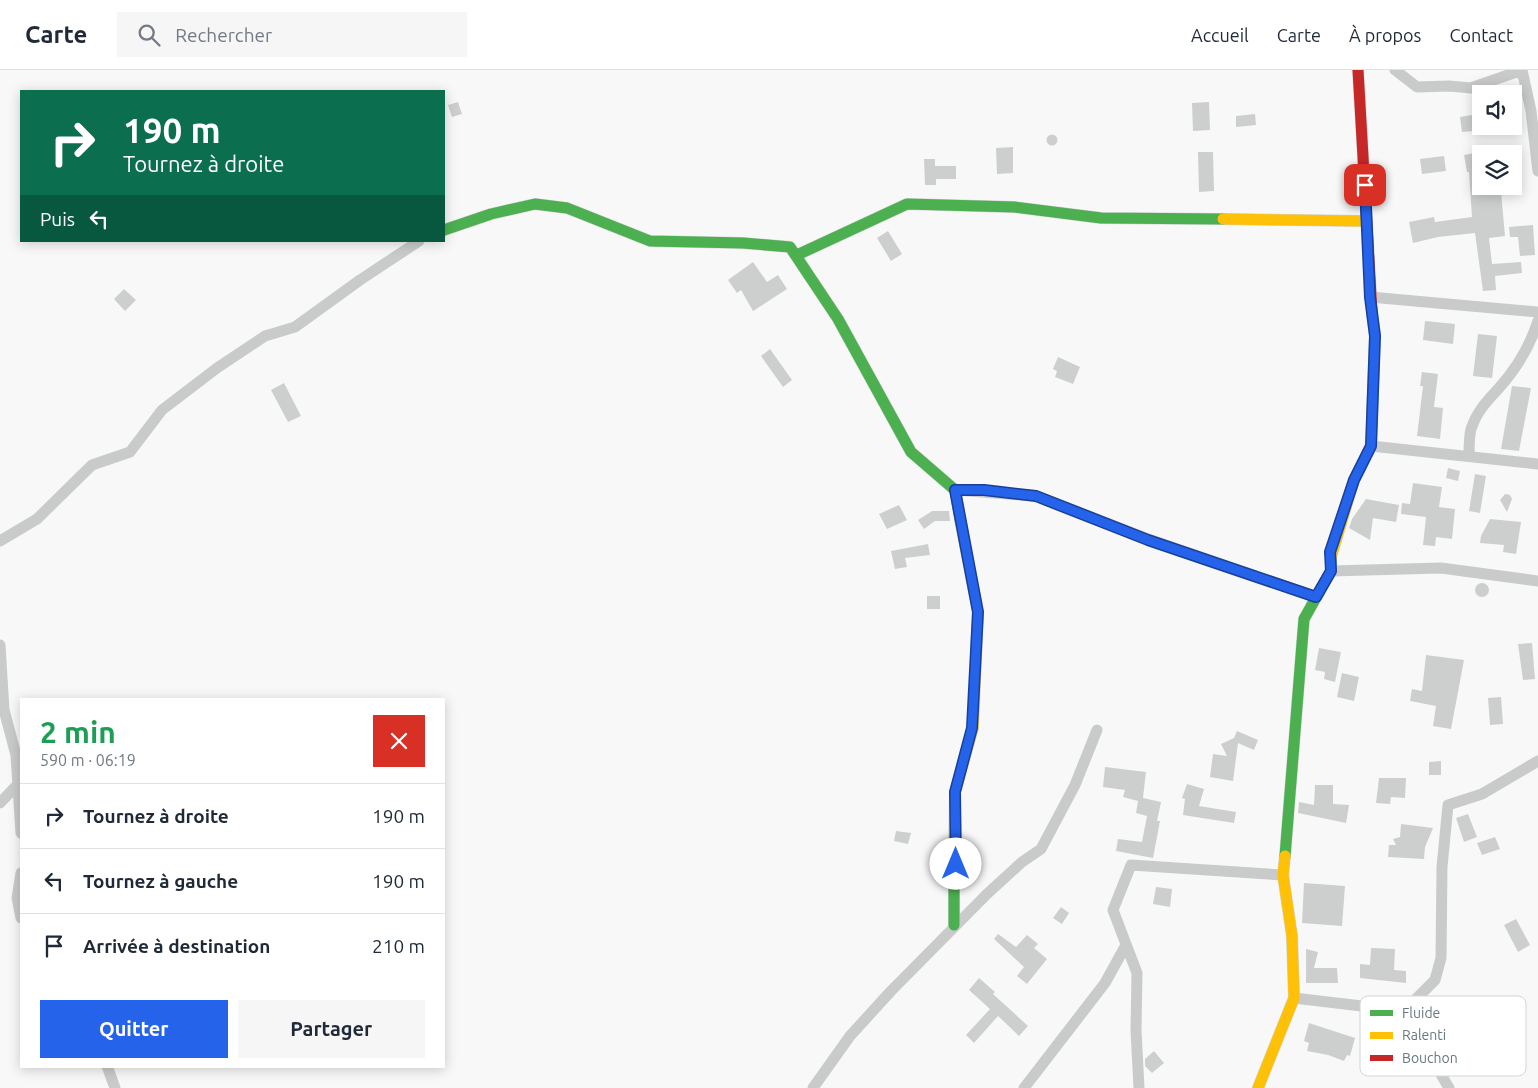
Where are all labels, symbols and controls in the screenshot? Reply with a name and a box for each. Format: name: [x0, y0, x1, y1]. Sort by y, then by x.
search box: [117, 12, 467, 57]
text: Carte: [25, 21, 87, 48]
icon: search: [135, 21, 163, 49]
text: Rechercher: [175, 24, 272, 46]
text: Accueil: [1191, 25, 1249, 45]
text: Carte: [1277, 25, 1321, 45]
text: À propos: [1349, 25, 1421, 45]
text: Contact: [1449, 25, 1513, 45]
map controls: [1472, 85, 1522, 195]
button: sound: [1472, 85, 1522, 135]
icon: right: [40, 110, 105, 175]
text: 190 m: [123, 110, 221, 150]
button: layers: [1472, 145, 1522, 195]
text: Tournez à droite: [123, 151, 284, 176]
pin: [1344, 164, 1386, 206]
icon: arrive: [1351, 171, 1379, 199]
icon: left: [85, 205, 113, 233]
text: Puis: [40, 208, 75, 230]
text: 2 min: [40, 715, 116, 749]
button: close: [373, 715, 425, 767]
text: 590 m · 06:19: [40, 751, 136, 769]
icon: right: [40, 802, 68, 830]
text: Tournez à droite: [83, 805, 229, 827]
text: 190 m: [372, 805, 425, 827]
position arrow: [929, 837, 981, 889]
icon: left: [40, 867, 68, 895]
text: Tournez à gauche: [83, 870, 238, 892]
text: 190 m: [372, 870, 425, 892]
icon: arrive: [40, 932, 68, 960]
text: Arrivée à destination: [83, 935, 270, 957]
text: 210 m: [372, 935, 425, 957]
legend: [1360, 996, 1526, 1076]
button: Quitter: [40, 1000, 228, 1058]
button: Partager: [238, 1000, 425, 1058]
text: Fluide: [1402, 1005, 1440, 1021]
text: Ralenti: [1402, 1027, 1446, 1043]
text: Bouchon: [1402, 1050, 1458, 1066]

